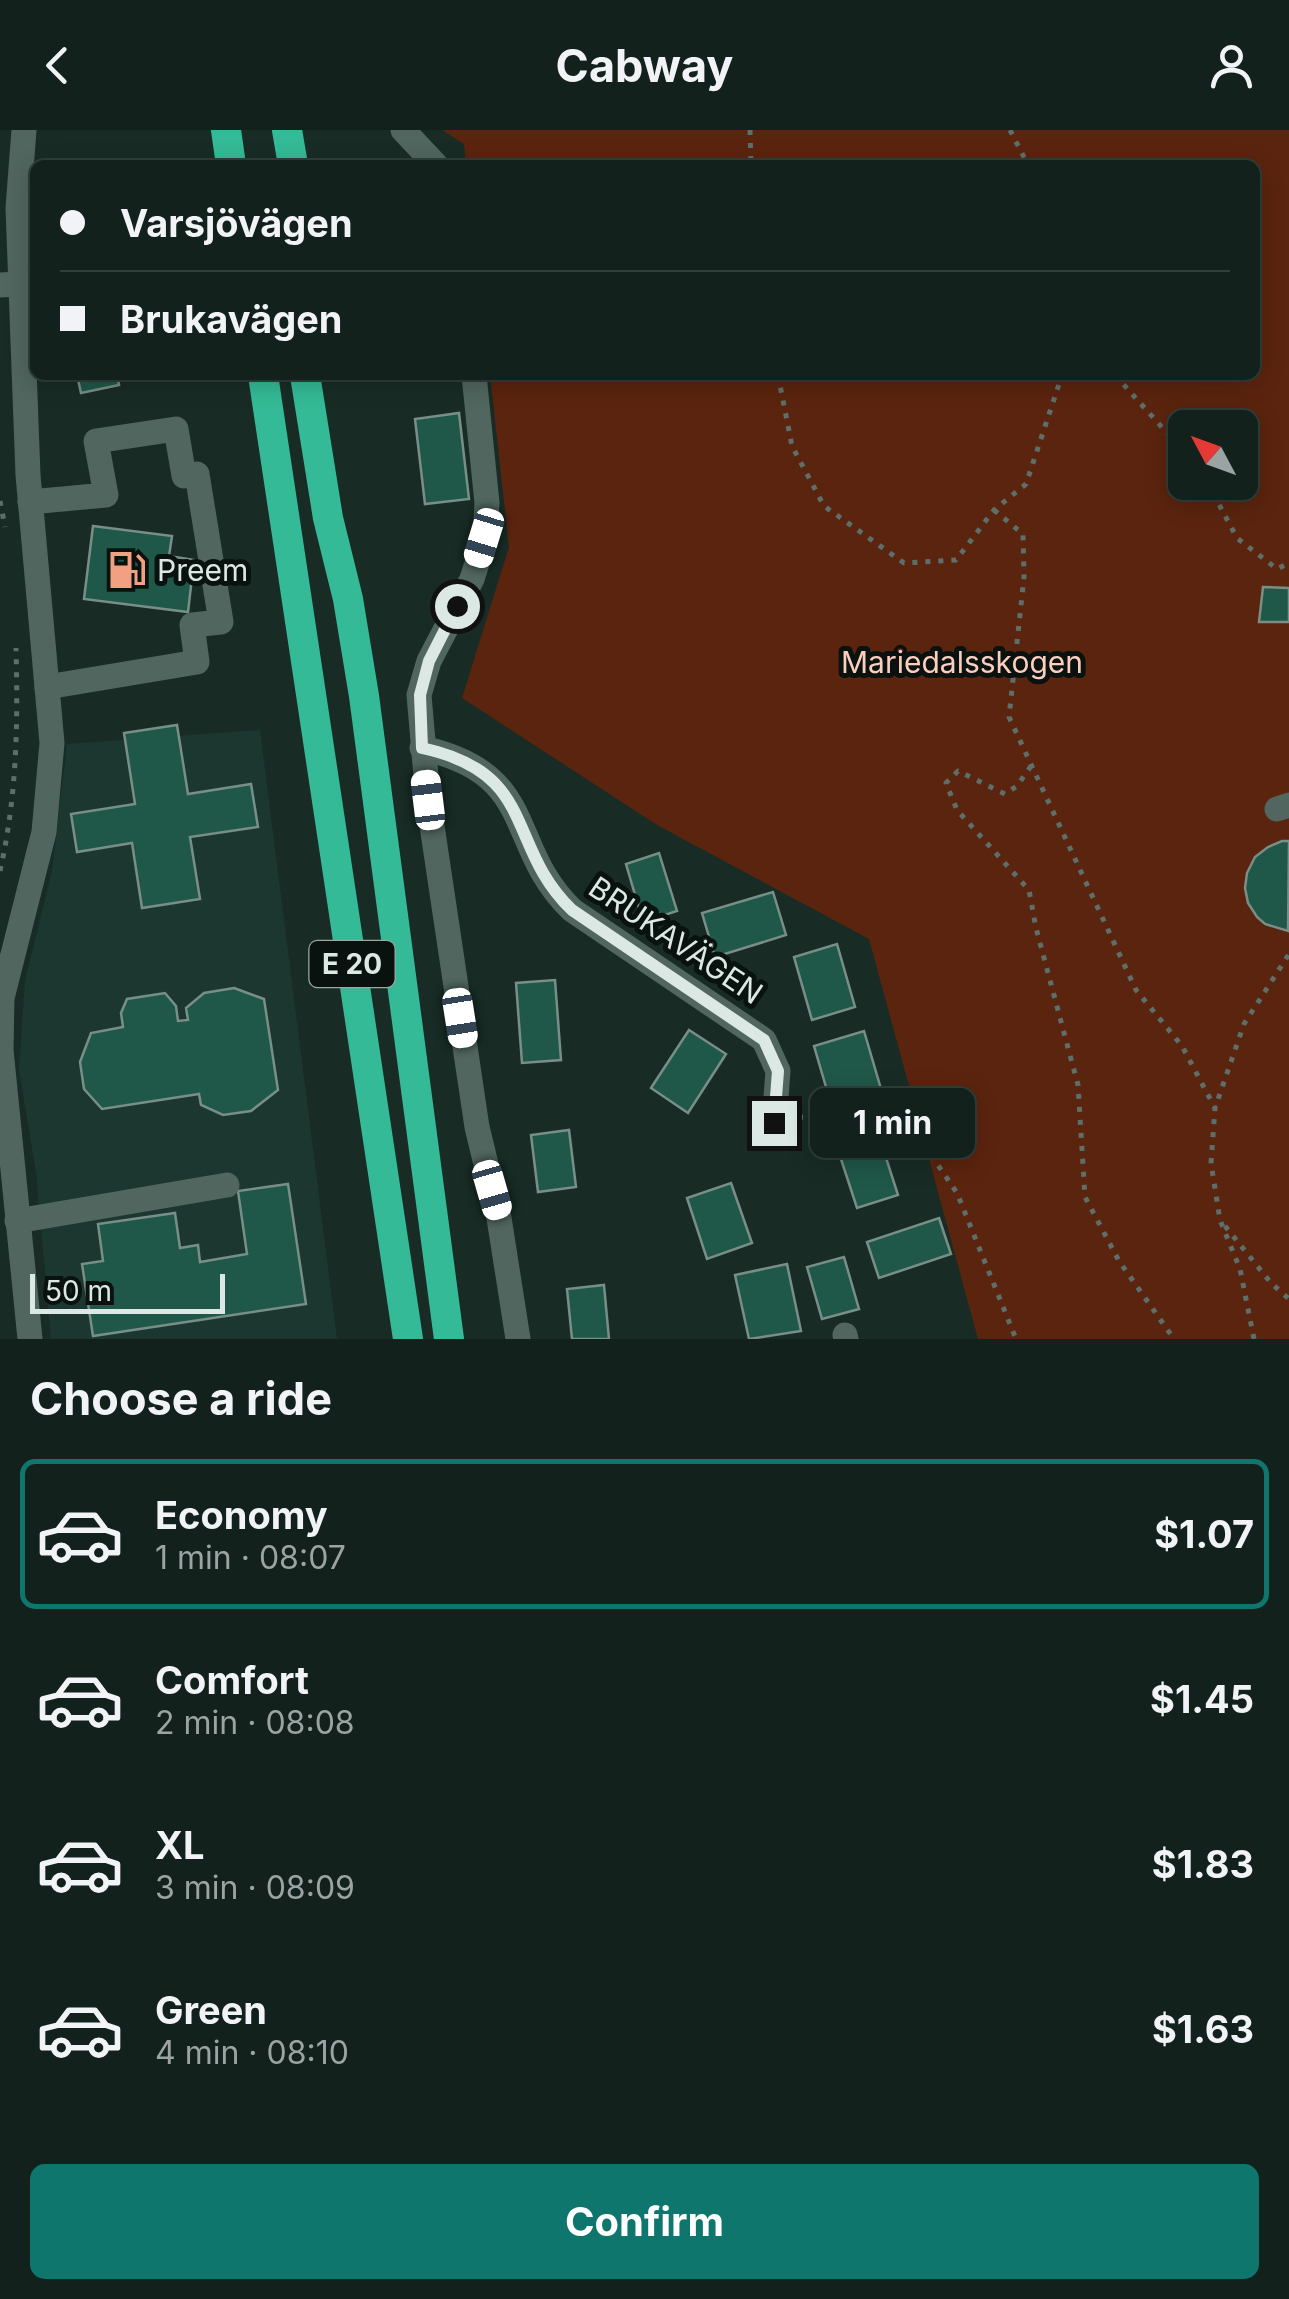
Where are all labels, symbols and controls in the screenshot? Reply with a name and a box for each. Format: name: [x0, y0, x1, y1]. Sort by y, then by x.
icon: back: [30, 38, 85, 93]
text: Cabway: [556, 38, 733, 93]
icon: person: [1204, 38, 1259, 93]
text: Varsjövägen: [120, 200, 353, 246]
text: Brukavägen: [120, 296, 343, 342]
north arrow: [1168, 410, 1258, 500]
map controls: [1168, 410, 1258, 500]
car: [461, 505, 507, 571]
fuel station icon: Preem: [106, 549, 148, 591]
place label: Preem: [157, 552, 248, 588]
route start: [435, 584, 480, 629]
park label: Mariedalsskogen: [841, 644, 1083, 680]
car: [409, 768, 447, 832]
street label: BRUKAVÄGEN: [582, 869, 770, 1011]
road number: E 20: [310, 941, 394, 987]
car: [440, 986, 480, 1050]
callout: 1 min: [809, 1088, 974, 1158]
route end: [752, 1101, 797, 1146]
text: 1 min: [853, 1103, 932, 1142]
car: [469, 1157, 515, 1223]
scale bar: [30, 1269, 225, 1314]
text: 50 m: [45, 1274, 112, 1308]
text: Choose a ride: [30, 1371, 332, 1426]
icon: car: [35, 1489, 125, 1579]
text: Economy: [155, 1492, 328, 1538]
text: $1.07: [1154, 1511, 1254, 1557]
text: 1 min · 08:07: [155, 1538, 346, 1577]
icon: car: [35, 1654, 125, 1744]
text: Comfort: [155, 1657, 309, 1703]
text: $1.45: [1150, 1676, 1254, 1722]
text: 2 min · 08:08: [155, 1703, 355, 1742]
icon: car: [35, 1819, 125, 1909]
text: XL: [155, 1822, 205, 1868]
text: $1.83: [1152, 1841, 1254, 1887]
text: 3 min · 08:09: [155, 1868, 355, 1907]
icon: car: [35, 1984, 125, 2074]
text: Green: [155, 1987, 267, 2033]
text: $1.63: [1152, 2006, 1254, 2052]
text: 4 min · 08:10: [155, 2033, 349, 2072]
button: Confirm: [30, 2164, 1259, 2279]

